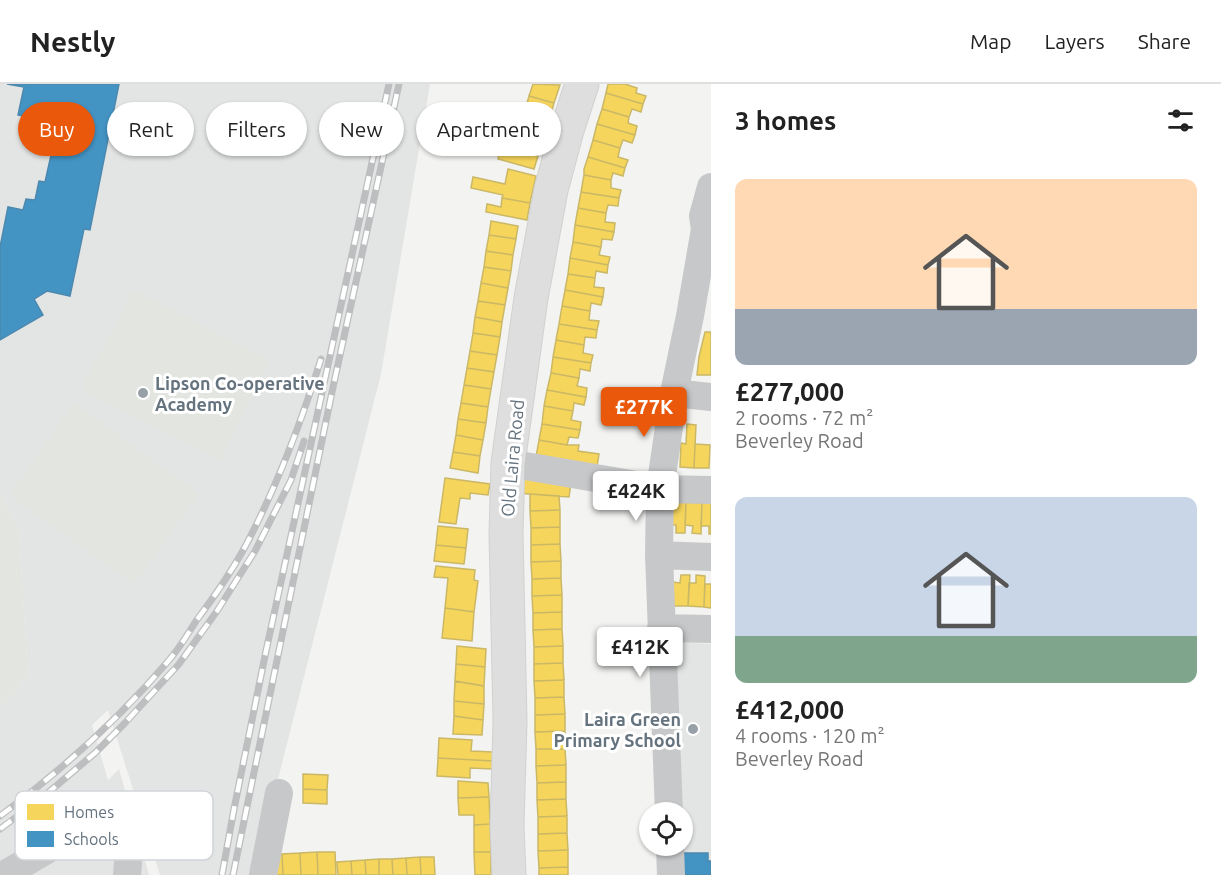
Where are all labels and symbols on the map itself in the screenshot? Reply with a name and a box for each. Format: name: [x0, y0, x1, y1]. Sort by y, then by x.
place label: Lipson Co-operative Academy: [155, 373, 325, 414]
marker: Lipson Co-operative Academy: [136, 386, 150, 400]
pin: £277K: [602, 387, 686, 438]
street label: Old Laira Road: [497, 398, 527, 518]
pin: £424K: [594, 471, 678, 522]
pin: £412K: [598, 627, 682, 678]
place label: Laira Green Primary School: [553, 709, 682, 750]
marker: Laira Green Primary School: [686, 722, 700, 736]
legend: [15, 791, 213, 860]
text: Homes: [64, 803, 114, 821]
text: Schools: [64, 830, 119, 848]

